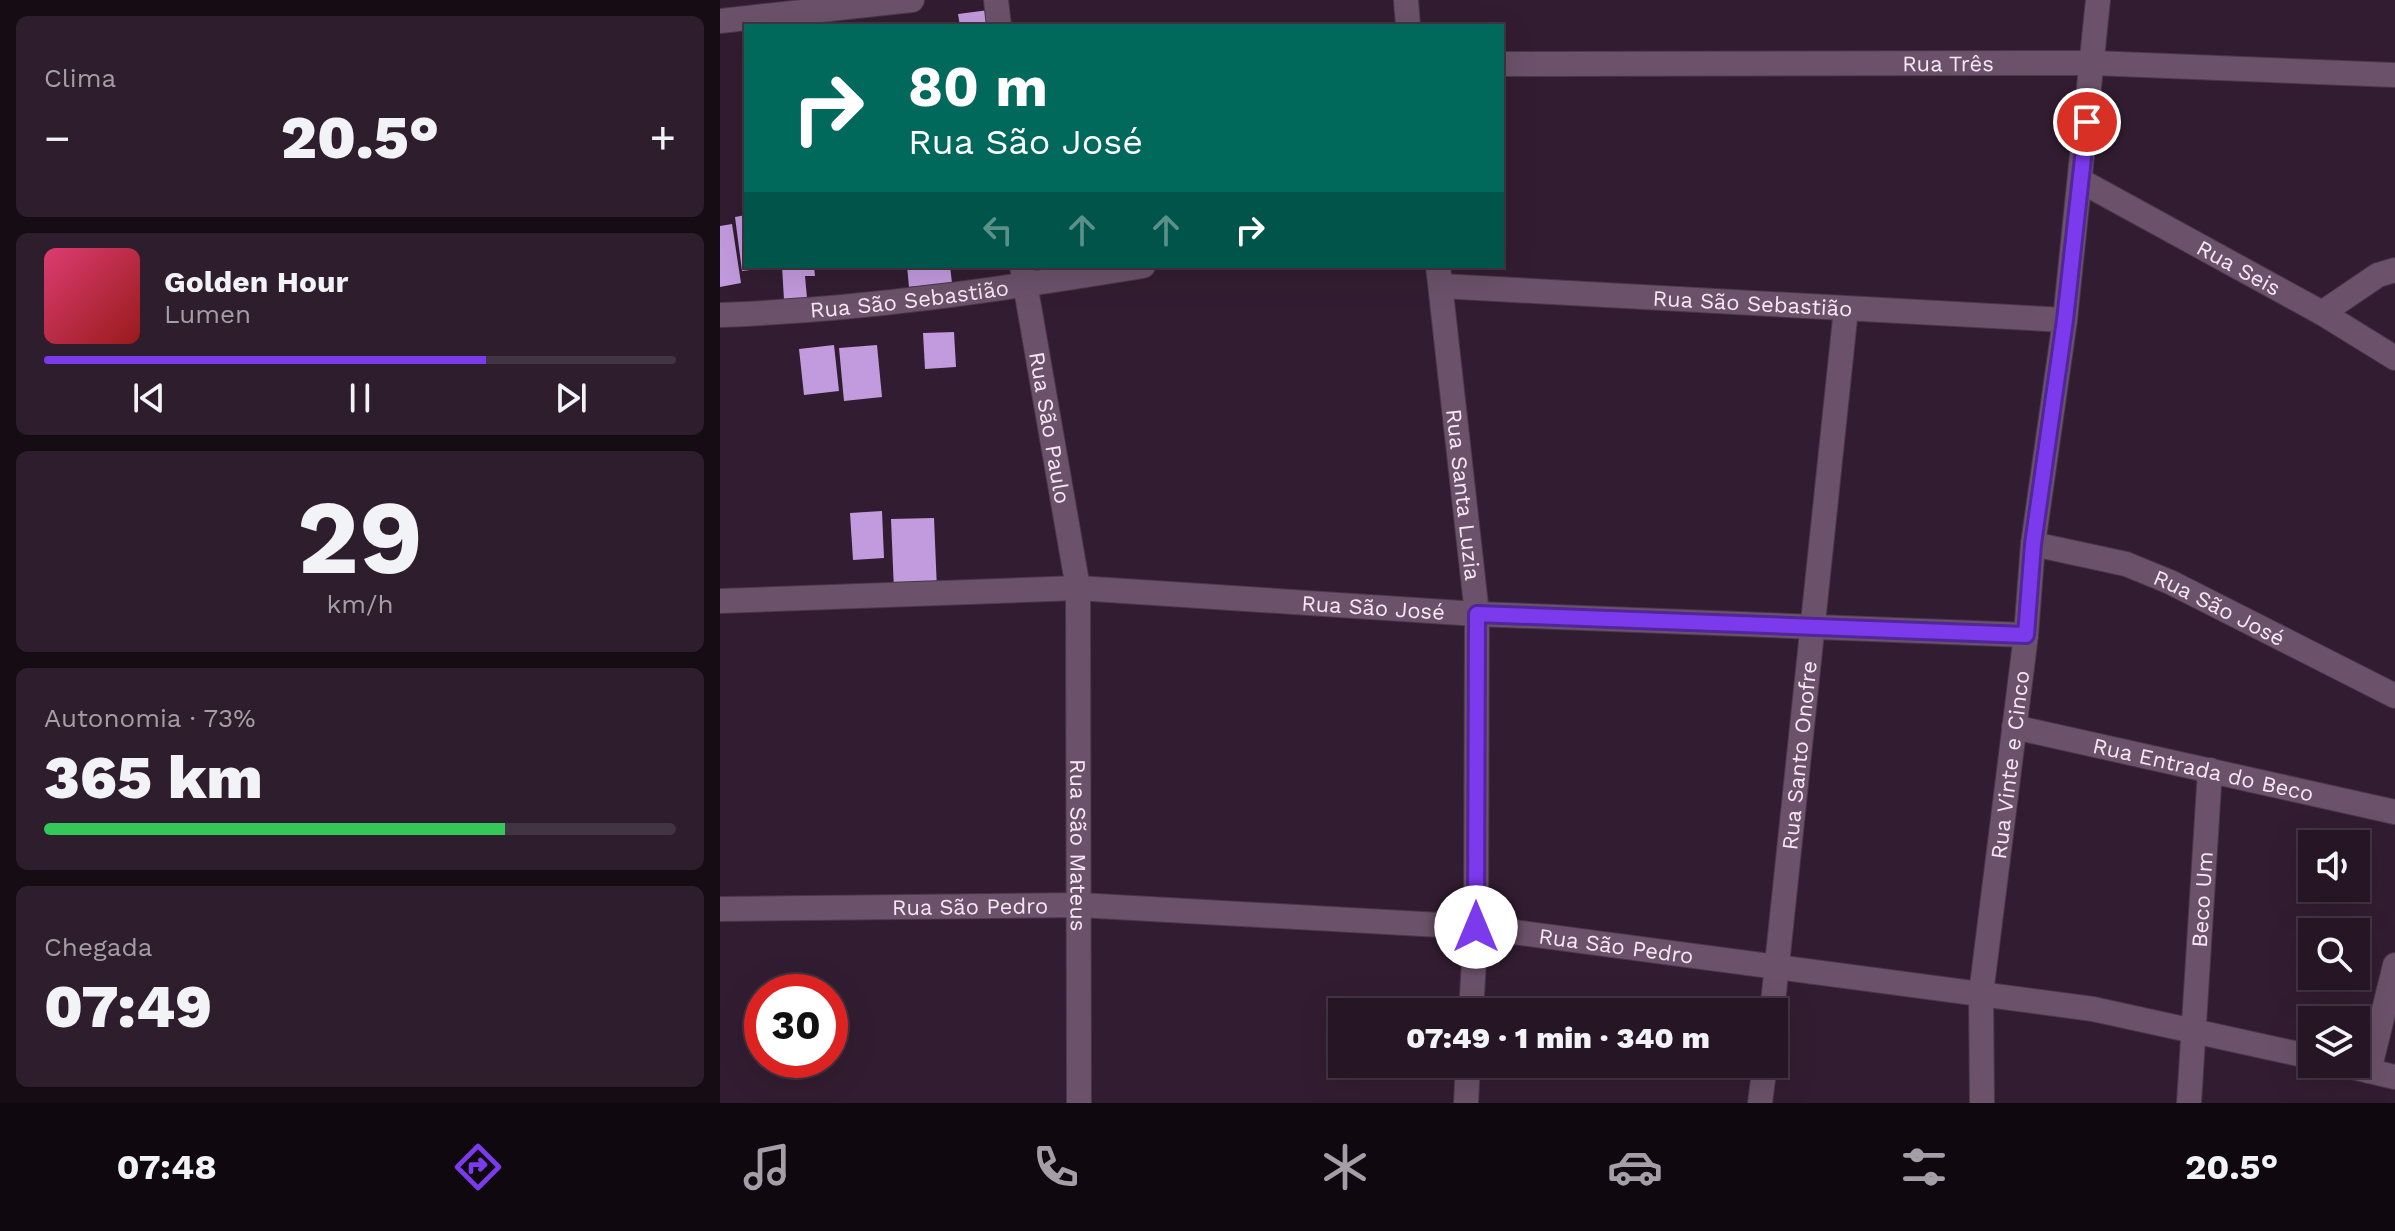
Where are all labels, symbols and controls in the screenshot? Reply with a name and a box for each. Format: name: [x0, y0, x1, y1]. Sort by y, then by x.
street label: Rua Três: [1902, 51, 1994, 76]
text: 80 m: [908, 54, 1048, 120]
icon: right: [776, 56, 880, 160]
text: Clima: [44, 63, 116, 93]
pin: [2053, 88, 2121, 156]
icon: arrive: [2065, 100, 2109, 144]
text: 20.5°: [281, 102, 439, 173]
text: −: [44, 112, 71, 164]
text: +: [649, 112, 676, 164]
text: Rua São José: [908, 121, 1143, 163]
icon: left: [976, 208, 1020, 252]
icon: ahead: [1060, 208, 1104, 252]
icon: ahead: [1144, 208, 1188, 252]
icon: right: [1228, 208, 1272, 252]
street label: Rua Seis: [2192, 235, 2285, 301]
text: Golden Hour: [164, 264, 348, 299]
street label: Rua São Sebastião: [809, 275, 1010, 323]
street label: Rua São Sebastião: [1652, 286, 1853, 321]
text: Lumen: [164, 299, 251, 329]
street label: Rua São Paulo: [1024, 350, 1075, 506]
icon: previous: [127, 376, 171, 420]
icon: pause: [338, 376, 382, 420]
icon: next: [549, 376, 593, 420]
street label: Rua Santa Luzia: [1441, 408, 1485, 582]
text: 29: [297, 476, 423, 598]
street label: Rua São José: [2150, 565, 2289, 651]
text: km/h: [327, 589, 393, 619]
street label: Rua São José: [1301, 591, 1446, 625]
street label: Rua Santo Onofre: [1777, 660, 1822, 851]
street label: Rua Vinte e Cinco: [1986, 669, 2034, 861]
text: Autonomia · 73%: [44, 703, 256, 733]
street label: Rua Entrada do Beco: [2090, 733, 2316, 807]
text: 365 km: [44, 742, 263, 813]
street label: Rua São Mateus: [1065, 759, 1091, 931]
map controls: [2298, 830, 2370, 1078]
button: sound: [2298, 830, 2370, 902]
street label: Beco Um: [2187, 850, 2218, 948]
position arrow: [1434, 885, 1518, 969]
street label: Rua São Pedro: [892, 893, 1048, 920]
button: search: [2298, 918, 2370, 990]
street label: Rua São Pedro: [1537, 923, 1695, 969]
text: Chegada: [44, 932, 153, 962]
text: 07:49: [44, 971, 212, 1042]
speed limit sign: 30: [744, 974, 848, 1078]
button: layers: [2298, 1006, 2370, 1078]
text: 07:49 · 1 min · 340 m: [1406, 1020, 1710, 1055]
icon: directions: [450, 1139, 506, 1195]
icon: music: [739, 1139, 795, 1195]
icon: phone: [1028, 1139, 1084, 1195]
icon: climate: [1317, 1139, 1373, 1195]
icon: car: [1607, 1139, 1663, 1195]
icon: filters: [1896, 1139, 1952, 1195]
text: 07:48: [117, 1146, 217, 1188]
text: 20.5°: [2185, 1146, 2278, 1188]

